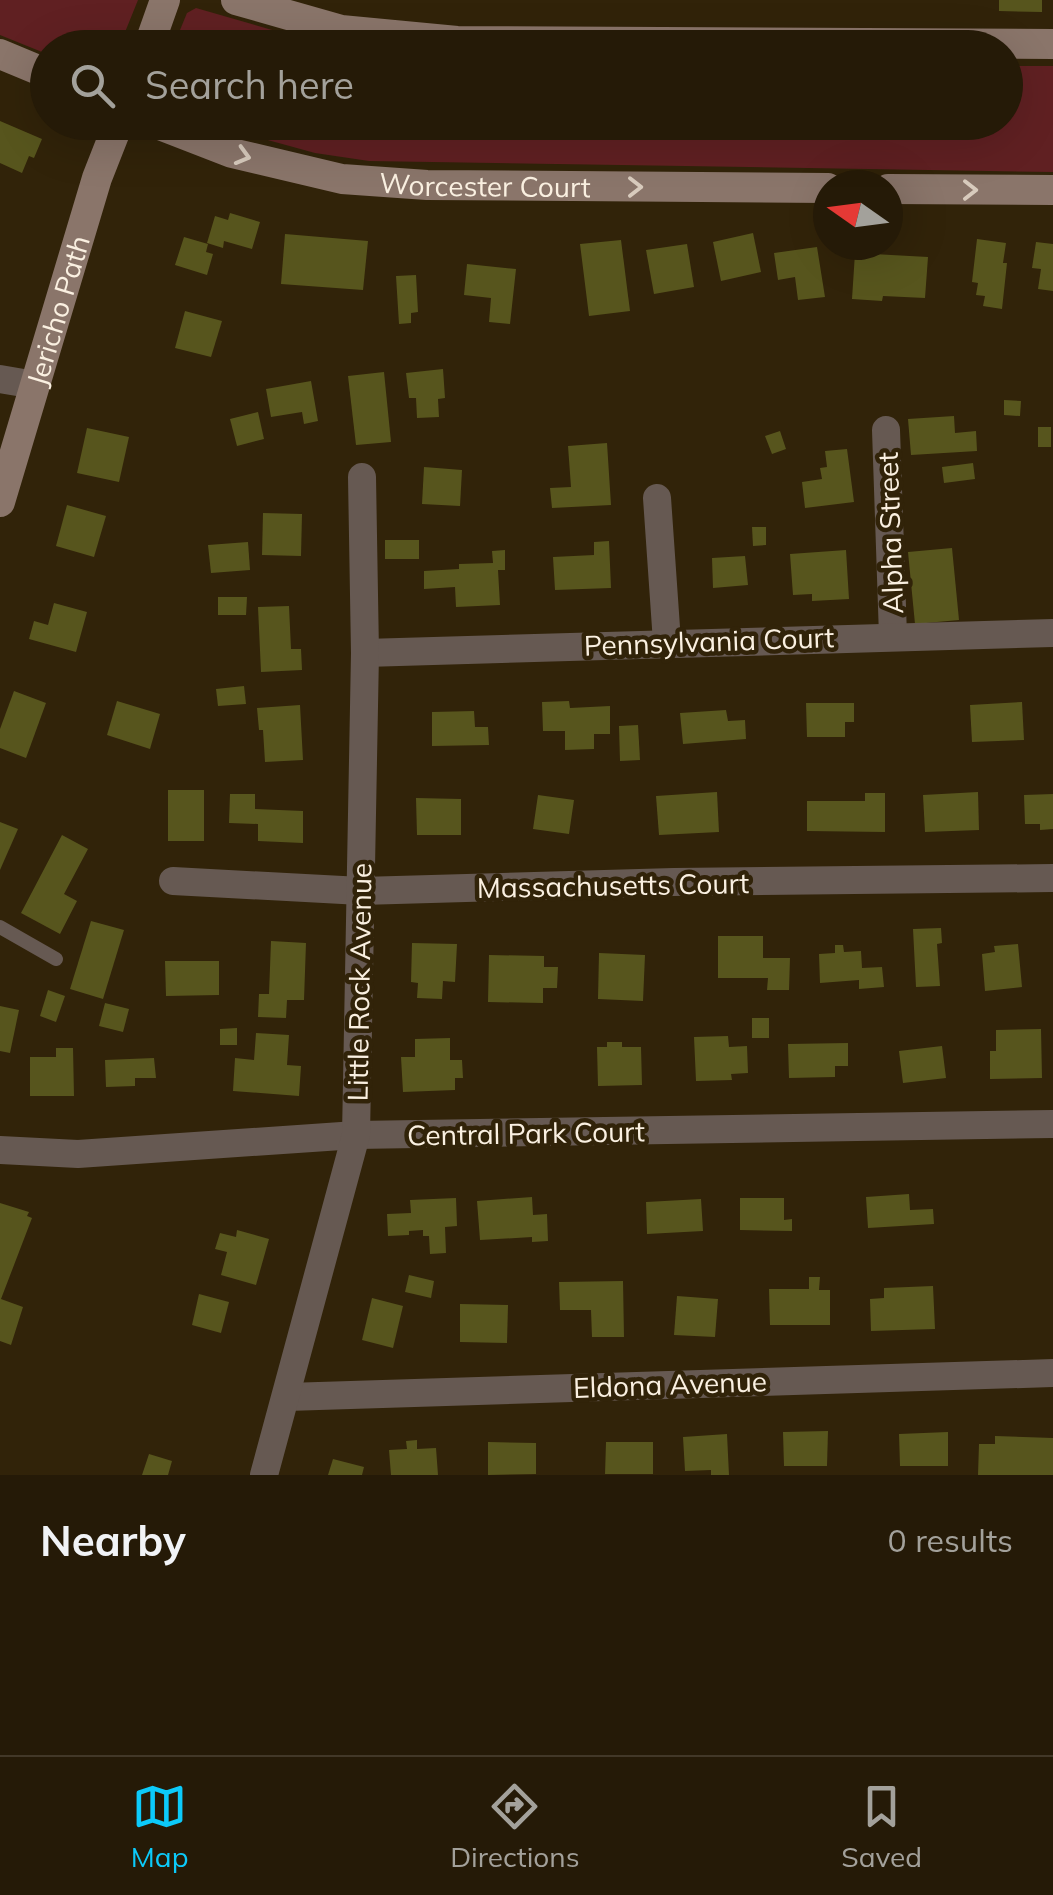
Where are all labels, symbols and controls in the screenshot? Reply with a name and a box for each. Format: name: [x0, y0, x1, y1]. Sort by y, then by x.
search box: [30, 30, 1023, 140]
icon: search: [65, 58, 120, 113]
text: Search here: [145, 61, 354, 109]
one-way arrow: [234, 144, 251, 165]
street label: Worcester Court: [378, 164, 591, 204]
north arrow: [813, 170, 903, 260]
one-way arrow: [628, 176, 644, 198]
one-way arrow: [963, 179, 979, 200]
street label: Jericho Path: [18, 231, 96, 390]
street label: Alpha Street: [870, 451, 910, 615]
street label: Pennsylvania Court: [583, 619, 835, 663]
street label: Little Rock Avenue: [339, 862, 379, 1102]
street label: Massachusetts Court: [477, 865, 750, 905]
street label: Central Park Court: [407, 1113, 645, 1153]
street label: Eldona Avenue: [572, 1363, 768, 1405]
text: Nearby: [40, 1514, 186, 1567]
text: 0 results: [888, 1520, 1013, 1560]
tab: Map: [131, 1779, 188, 1874]
tab: Directions: [450, 1779, 580, 1874]
tab: Saved: [841, 1779, 922, 1874]

